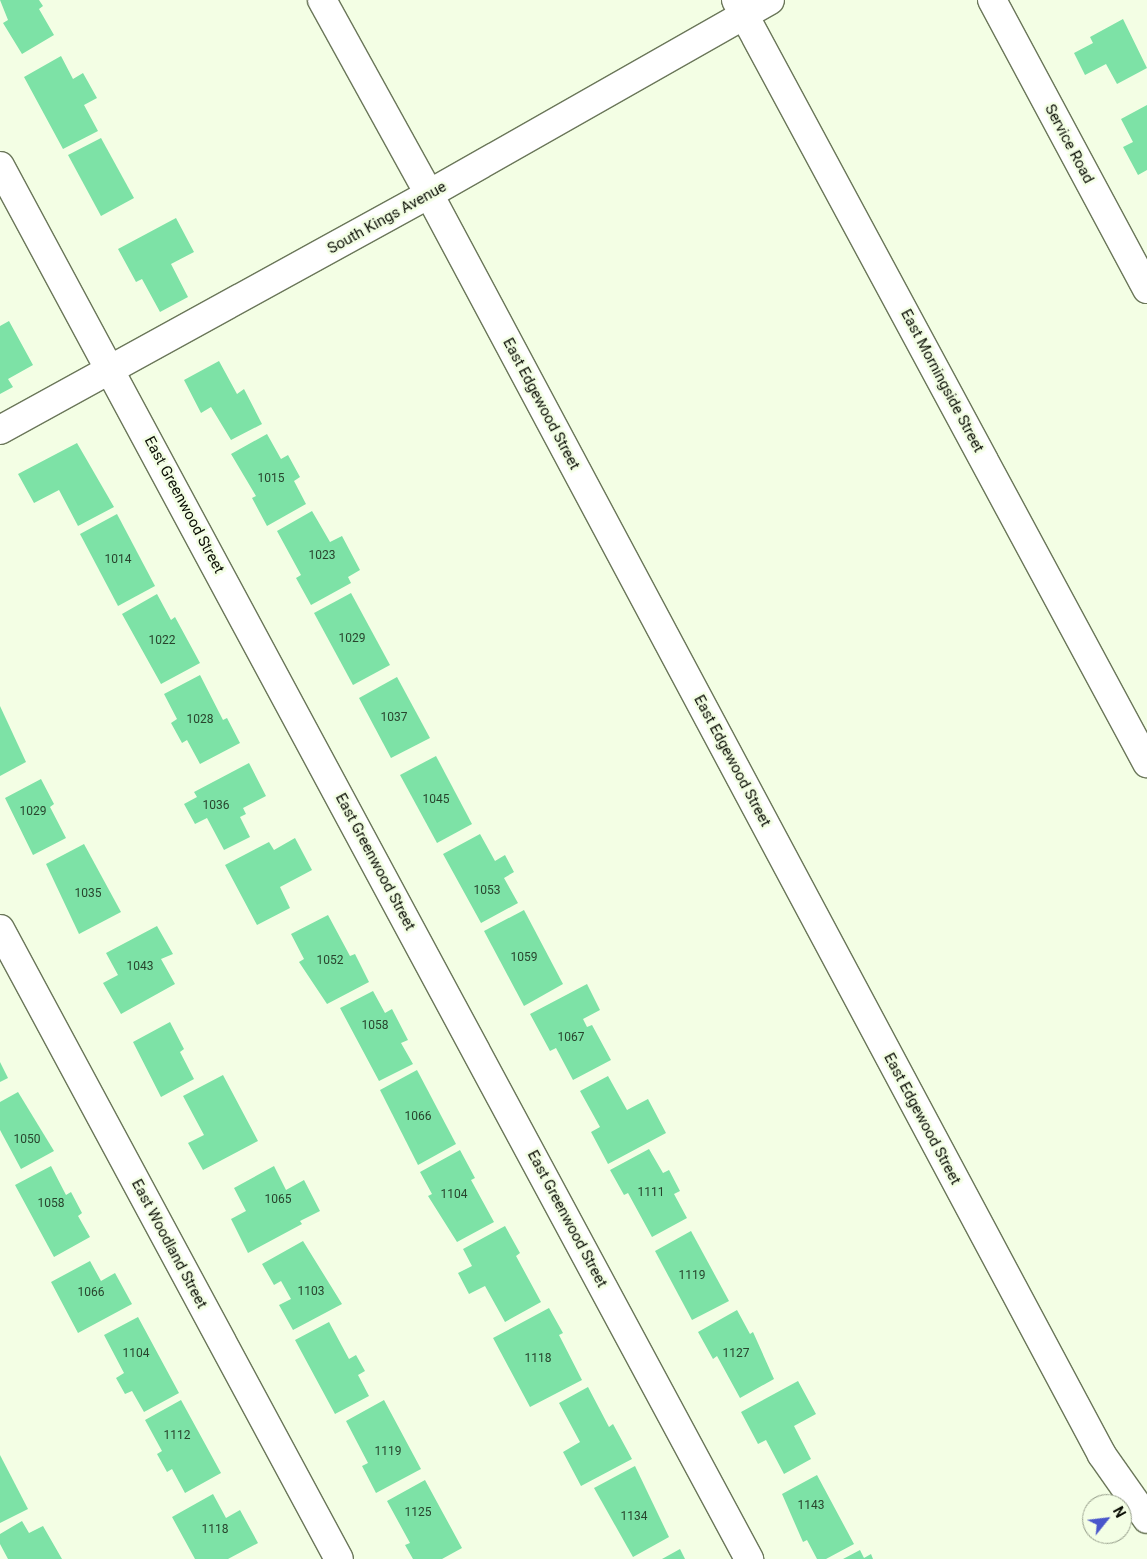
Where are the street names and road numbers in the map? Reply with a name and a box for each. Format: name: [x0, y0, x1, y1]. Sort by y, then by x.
street label: Service Road: [1041, 101, 1097, 187]
street label: South Kings Avenue: [325, 178, 449, 258]
street label: East Morningside Street: [897, 306, 987, 456]
street label: East Edgewood Street: [499, 335, 583, 473]
street label: East Greenwood Street: [140, 433, 228, 577]
street label: East Edgewood Street: [690, 692, 774, 830]
street label: East Greenwood Street: [331, 790, 419, 934]
street label: East Edgewood Street: [880, 1050, 964, 1188]
street label: East Greenwood Street: [523, 1147, 611, 1291]
street label: East Woodland Street: [127, 1176, 211, 1312]

